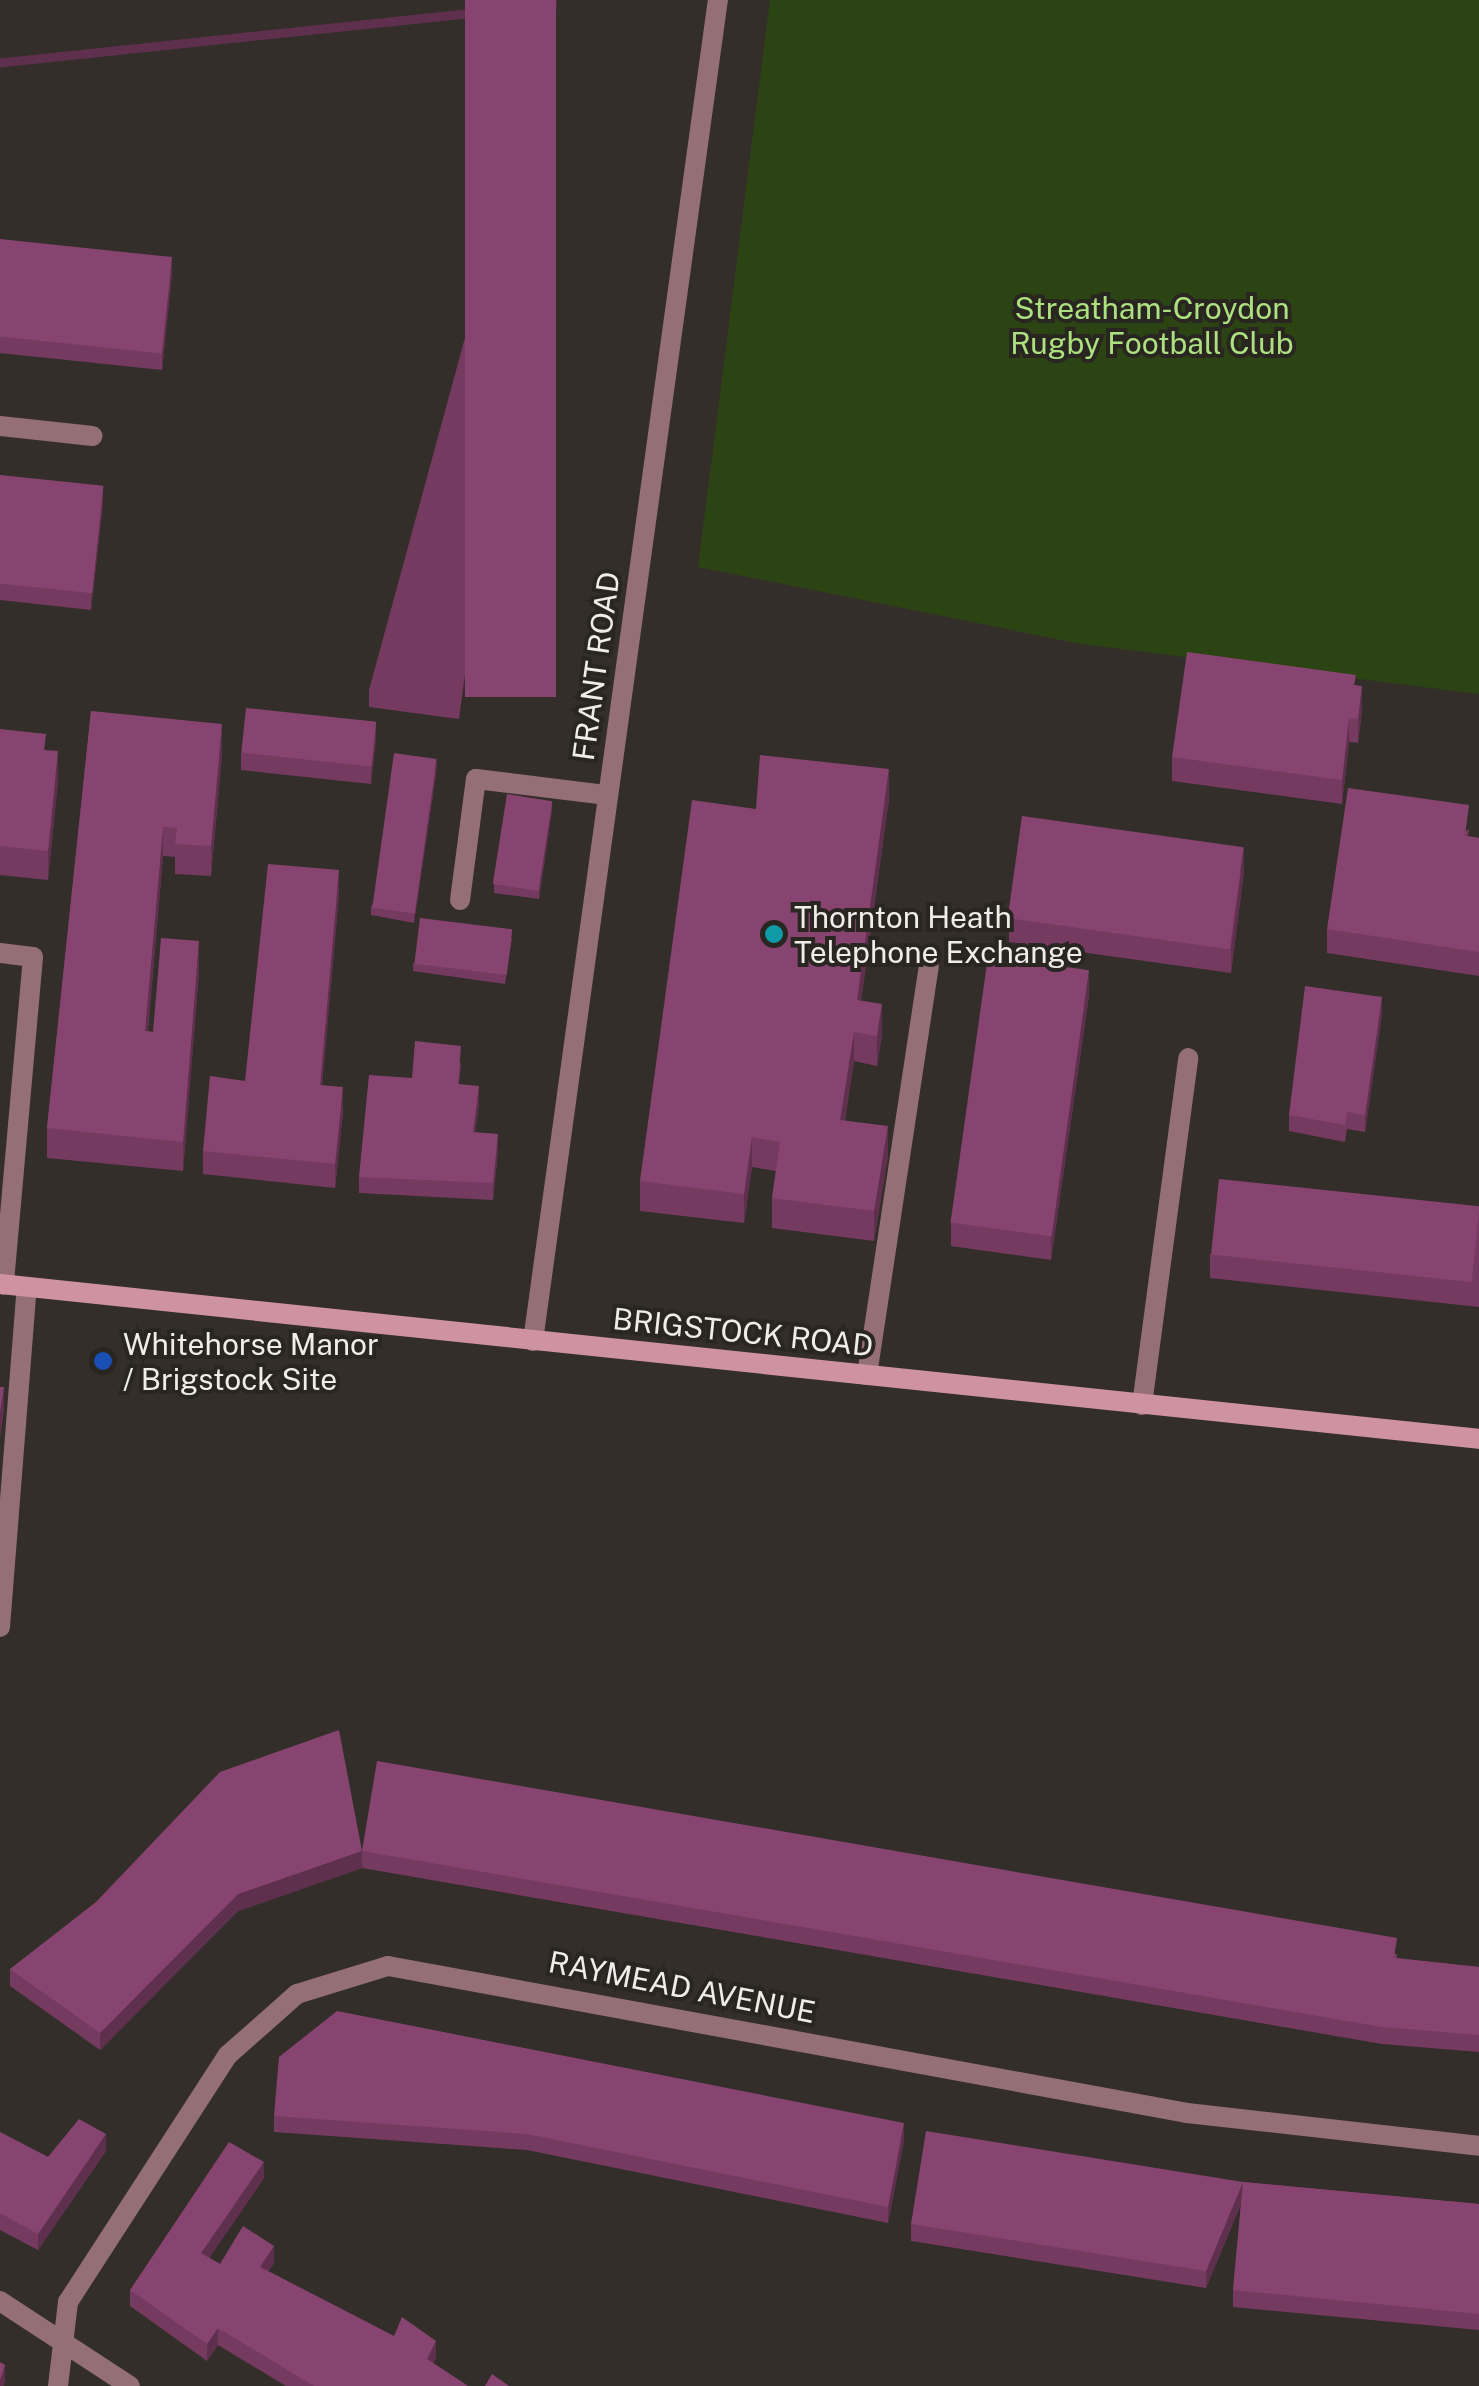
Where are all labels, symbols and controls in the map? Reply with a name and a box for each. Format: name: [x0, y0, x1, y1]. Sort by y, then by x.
park label: Streatham-Croydon Rugby Football Club: [1010, 290, 1294, 360]
street label: FRANT ROAD: [565, 569, 627, 763]
place label: Thornton Heath Telephone Exchange: [794, 899, 1083, 970]
marker: Thornton Heath Telephone Exchange: [763, 923, 785, 945]
street label: BRIGSTOCK ROAD: [611, 1300, 875, 1364]
place label: Whitehorse Manor / Brigstock Site: [123, 1326, 379, 1396]
marker: Whitehorse Manor / Brigstock Site: [92, 1350, 114, 1372]
street label: RAYMEAD AVENUE: [546, 1943, 818, 2031]

